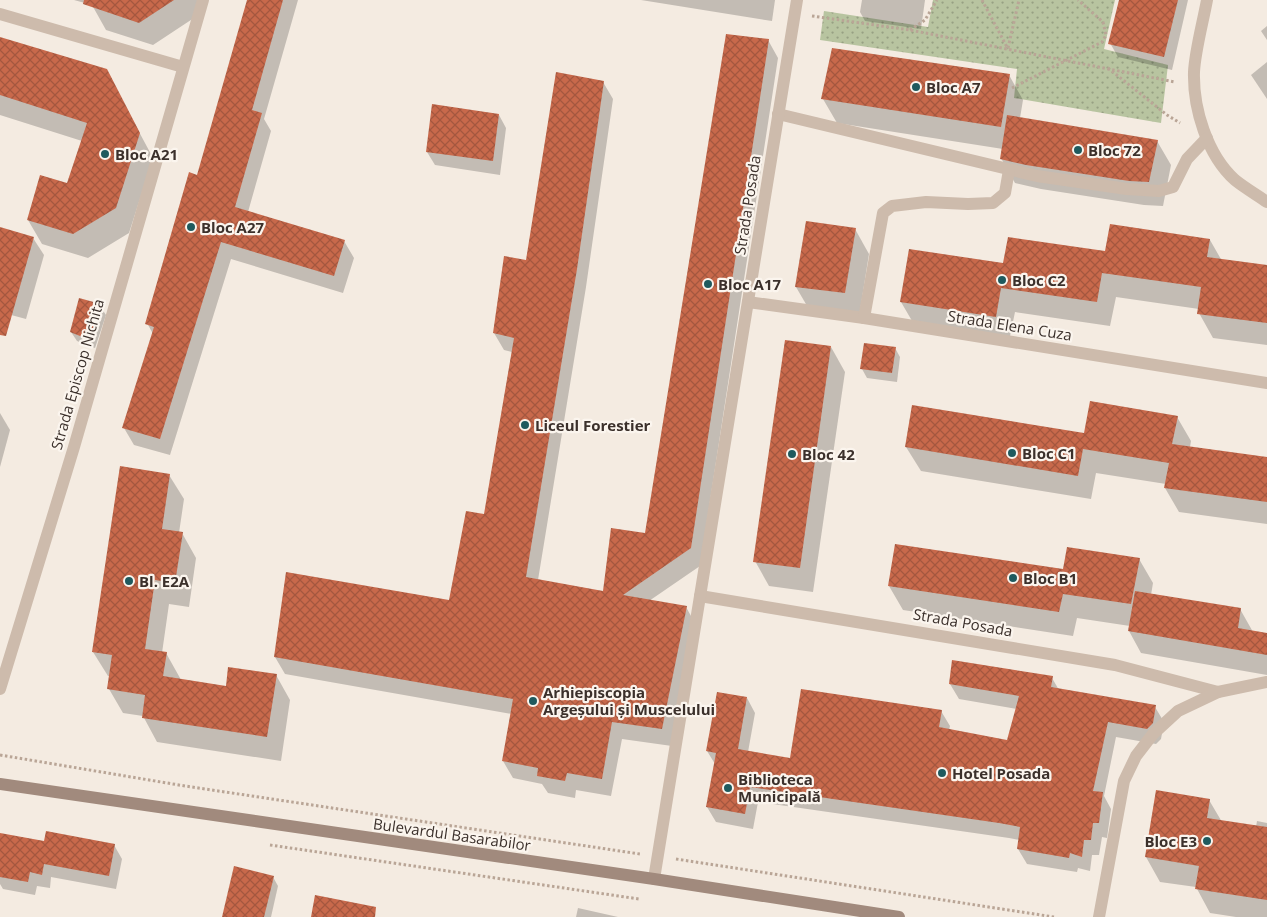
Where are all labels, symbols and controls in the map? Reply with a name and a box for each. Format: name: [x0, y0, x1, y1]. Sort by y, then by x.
place label: Bloc A7: [926, 77, 981, 97]
marker: Bloc A7: [910, 81, 922, 93]
place label: Bloc 72: [1088, 140, 1141, 160]
place label: Bloc A21: [115, 144, 178, 164]
marker: Bloc 72: [1072, 144, 1084, 156]
marker: Bloc A21: [99, 148, 111, 160]
street label: Strada Posada: [729, 154, 765, 256]
place label: Bloc A27: [201, 217, 264, 237]
marker: Bloc A27: [185, 221, 197, 233]
place label: Bloc C2: [1012, 270, 1066, 290]
place label: Bloc A17: [718, 274, 781, 294]
marker: Bloc C2: [996, 274, 1008, 286]
marker: Bloc A17: [702, 278, 714, 290]
street label: Strada Episcop Nichita: [46, 296, 108, 452]
street label: Strada Elena Cuza: [946, 305, 1074, 345]
place label: Liceul Forestier: [535, 415, 651, 435]
marker: Liceul Forestier: [519, 419, 531, 431]
place label: Bloc C1: [1022, 443, 1076, 463]
place label: Bloc 42: [802, 444, 855, 464]
marker: Bloc C1: [1006, 447, 1018, 459]
marker: Bloc 42: [786, 448, 798, 460]
place label: Bloc B1: [1023, 568, 1077, 588]
place label: Bl. E2A: [139, 571, 190, 591]
marker: Bloc B1: [1007, 572, 1019, 584]
marker: Bl. E2A: [123, 575, 135, 587]
street label: Strada Posada: [912, 603, 1014, 641]
place label: Arhiepiscopia Argeșului și Muscelului: [543, 682, 715, 719]
marker: Arhiepiscopia Argeșului și Muscelului: [527, 695, 539, 707]
place label: Hotel Posada: [952, 763, 1050, 783]
marker: Hotel Posada: [936, 767, 948, 779]
place label: Biblioteca Municipală: [738, 769, 821, 806]
marker: Biblioteca Municipală: [722, 782, 734, 794]
street label: Bulevardul Basarabilor: [372, 813, 532, 855]
place label: Bloc E3: [1144, 831, 1197, 851]
marker: Bloc E3: [1201, 835, 1213, 847]

